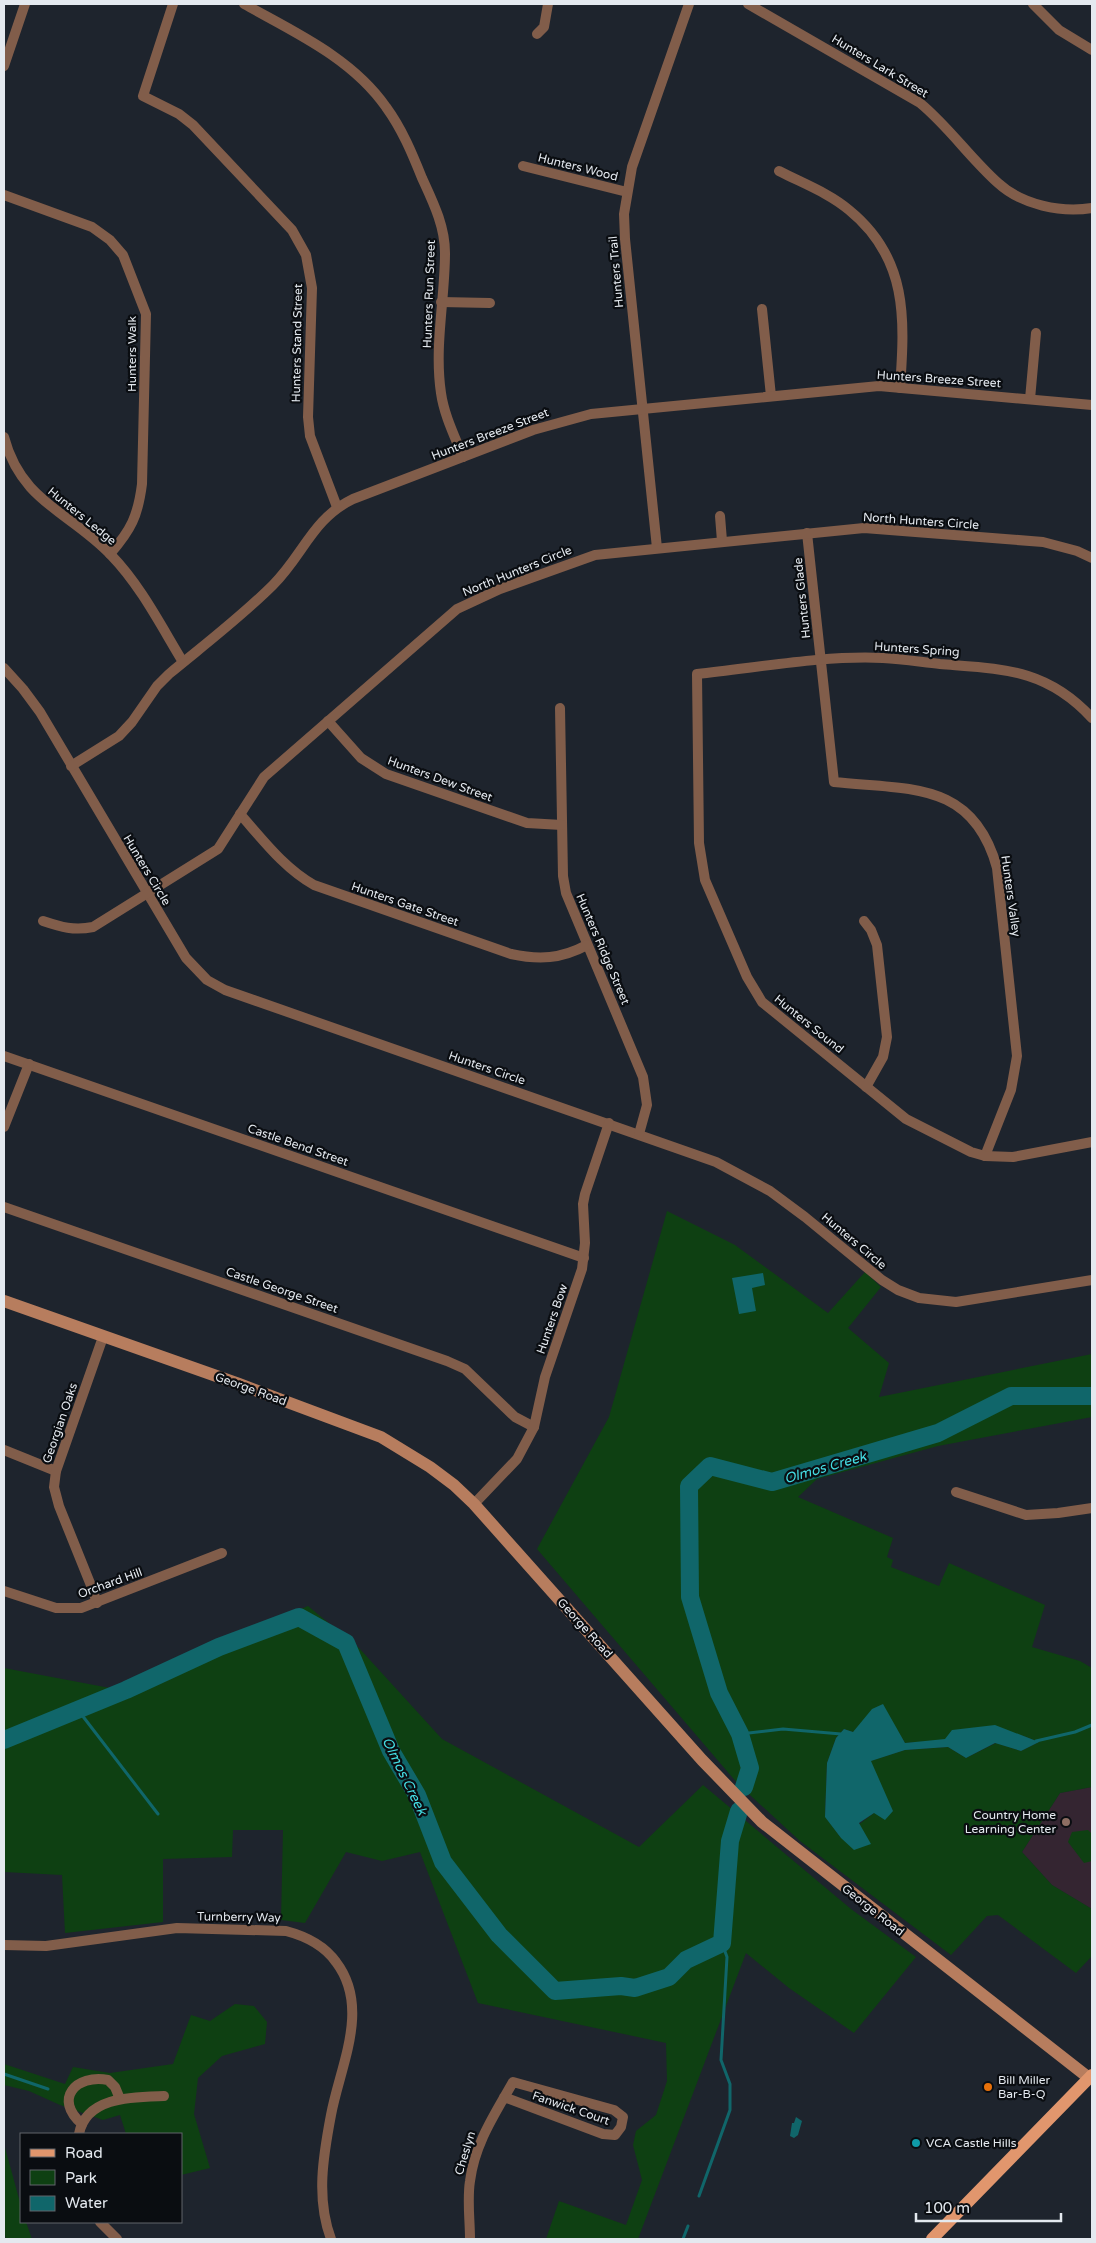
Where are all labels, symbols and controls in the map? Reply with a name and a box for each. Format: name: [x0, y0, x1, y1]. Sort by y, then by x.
street label: Hunters Lark Street: [829, 32, 931, 101]
street label: Hunters Wood: [537, 150, 619, 184]
street label: Hunters Trail: [606, 235, 626, 309]
street label: Hunters Run Street: [420, 239, 438, 349]
street label: Hunters Stand Street: [289, 283, 305, 403]
street label: Hunters Walk: [125, 316, 139, 392]
street label: Hunters Breeze Street: [876, 368, 1002, 390]
street label: Hunters Breeze Street: [429, 405, 551, 463]
street label: Hunters Ledge: [45, 484, 119, 548]
street label: North Hunters Circle: [862, 510, 980, 532]
street label: North Hunters Circle: [460, 543, 574, 599]
street label: Hunters Glade: [791, 557, 813, 639]
street label: Hunters Spring: [874, 639, 960, 659]
street label: Hunters Dew Street: [386, 754, 495, 805]
street label: Hunters Circle: [120, 832, 174, 908]
street label: Hunters Valley: [998, 855, 1024, 938]
street label: Hunters Gate Street: [350, 879, 461, 929]
street label: Hunters Ridge Street: [573, 891, 633, 1007]
street label: Hunters Sound: [772, 992, 846, 1056]
street label: Hunters Circle: [447, 1048, 527, 1088]
street label: Castle Bend Street: [246, 1121, 351, 1169]
street label: Hunters Circle: [819, 1210, 889, 1272]
street label: Castle George Street: [224, 1264, 340, 1316]
street label: Hunters Bow: [533, 1282, 571, 1356]
street label: George Road: [213, 1370, 289, 1408]
street label: Georgian Oaks: [40, 1381, 80, 1465]
water label: Olmos Creek: [782, 1447, 870, 1487]
street label: Orchard Hill: [76, 1565, 144, 1601]
street label: George Road: [555, 1595, 615, 1661]
water label: Olmos Creek: [378, 1734, 431, 1819]
place label: Country Home Learning Center: [965, 1808, 1056, 1836]
marker: Country Home Learning Center: [1060, 1816, 1072, 1828]
street label: George Road: [839, 1881, 907, 1939]
street label: Turnberry Way: [197, 1909, 281, 1925]
place label: Bill Miller Bar-B-Q: [998, 2073, 1051, 2101]
marker: Bill Miller Bar-B-Q: [982, 2081, 994, 2093]
street label: Fanwick Court: [531, 2088, 612, 2128]
street label: Cheslyn: [452, 2129, 478, 2177]
legend: [20, 2133, 182, 2223]
place label: VCA Castle Hills: [926, 2136, 1017, 2150]
marker: VCA Castle Hills: [910, 2137, 922, 2149]
text: Road: [65, 2144, 103, 2162]
text: Park: [65, 2169, 97, 2187]
scale bar: [916, 2190, 1061, 2222]
text: Water: [65, 2194, 108, 2212]
text: 100 m: [924, 2199, 970, 2217]

